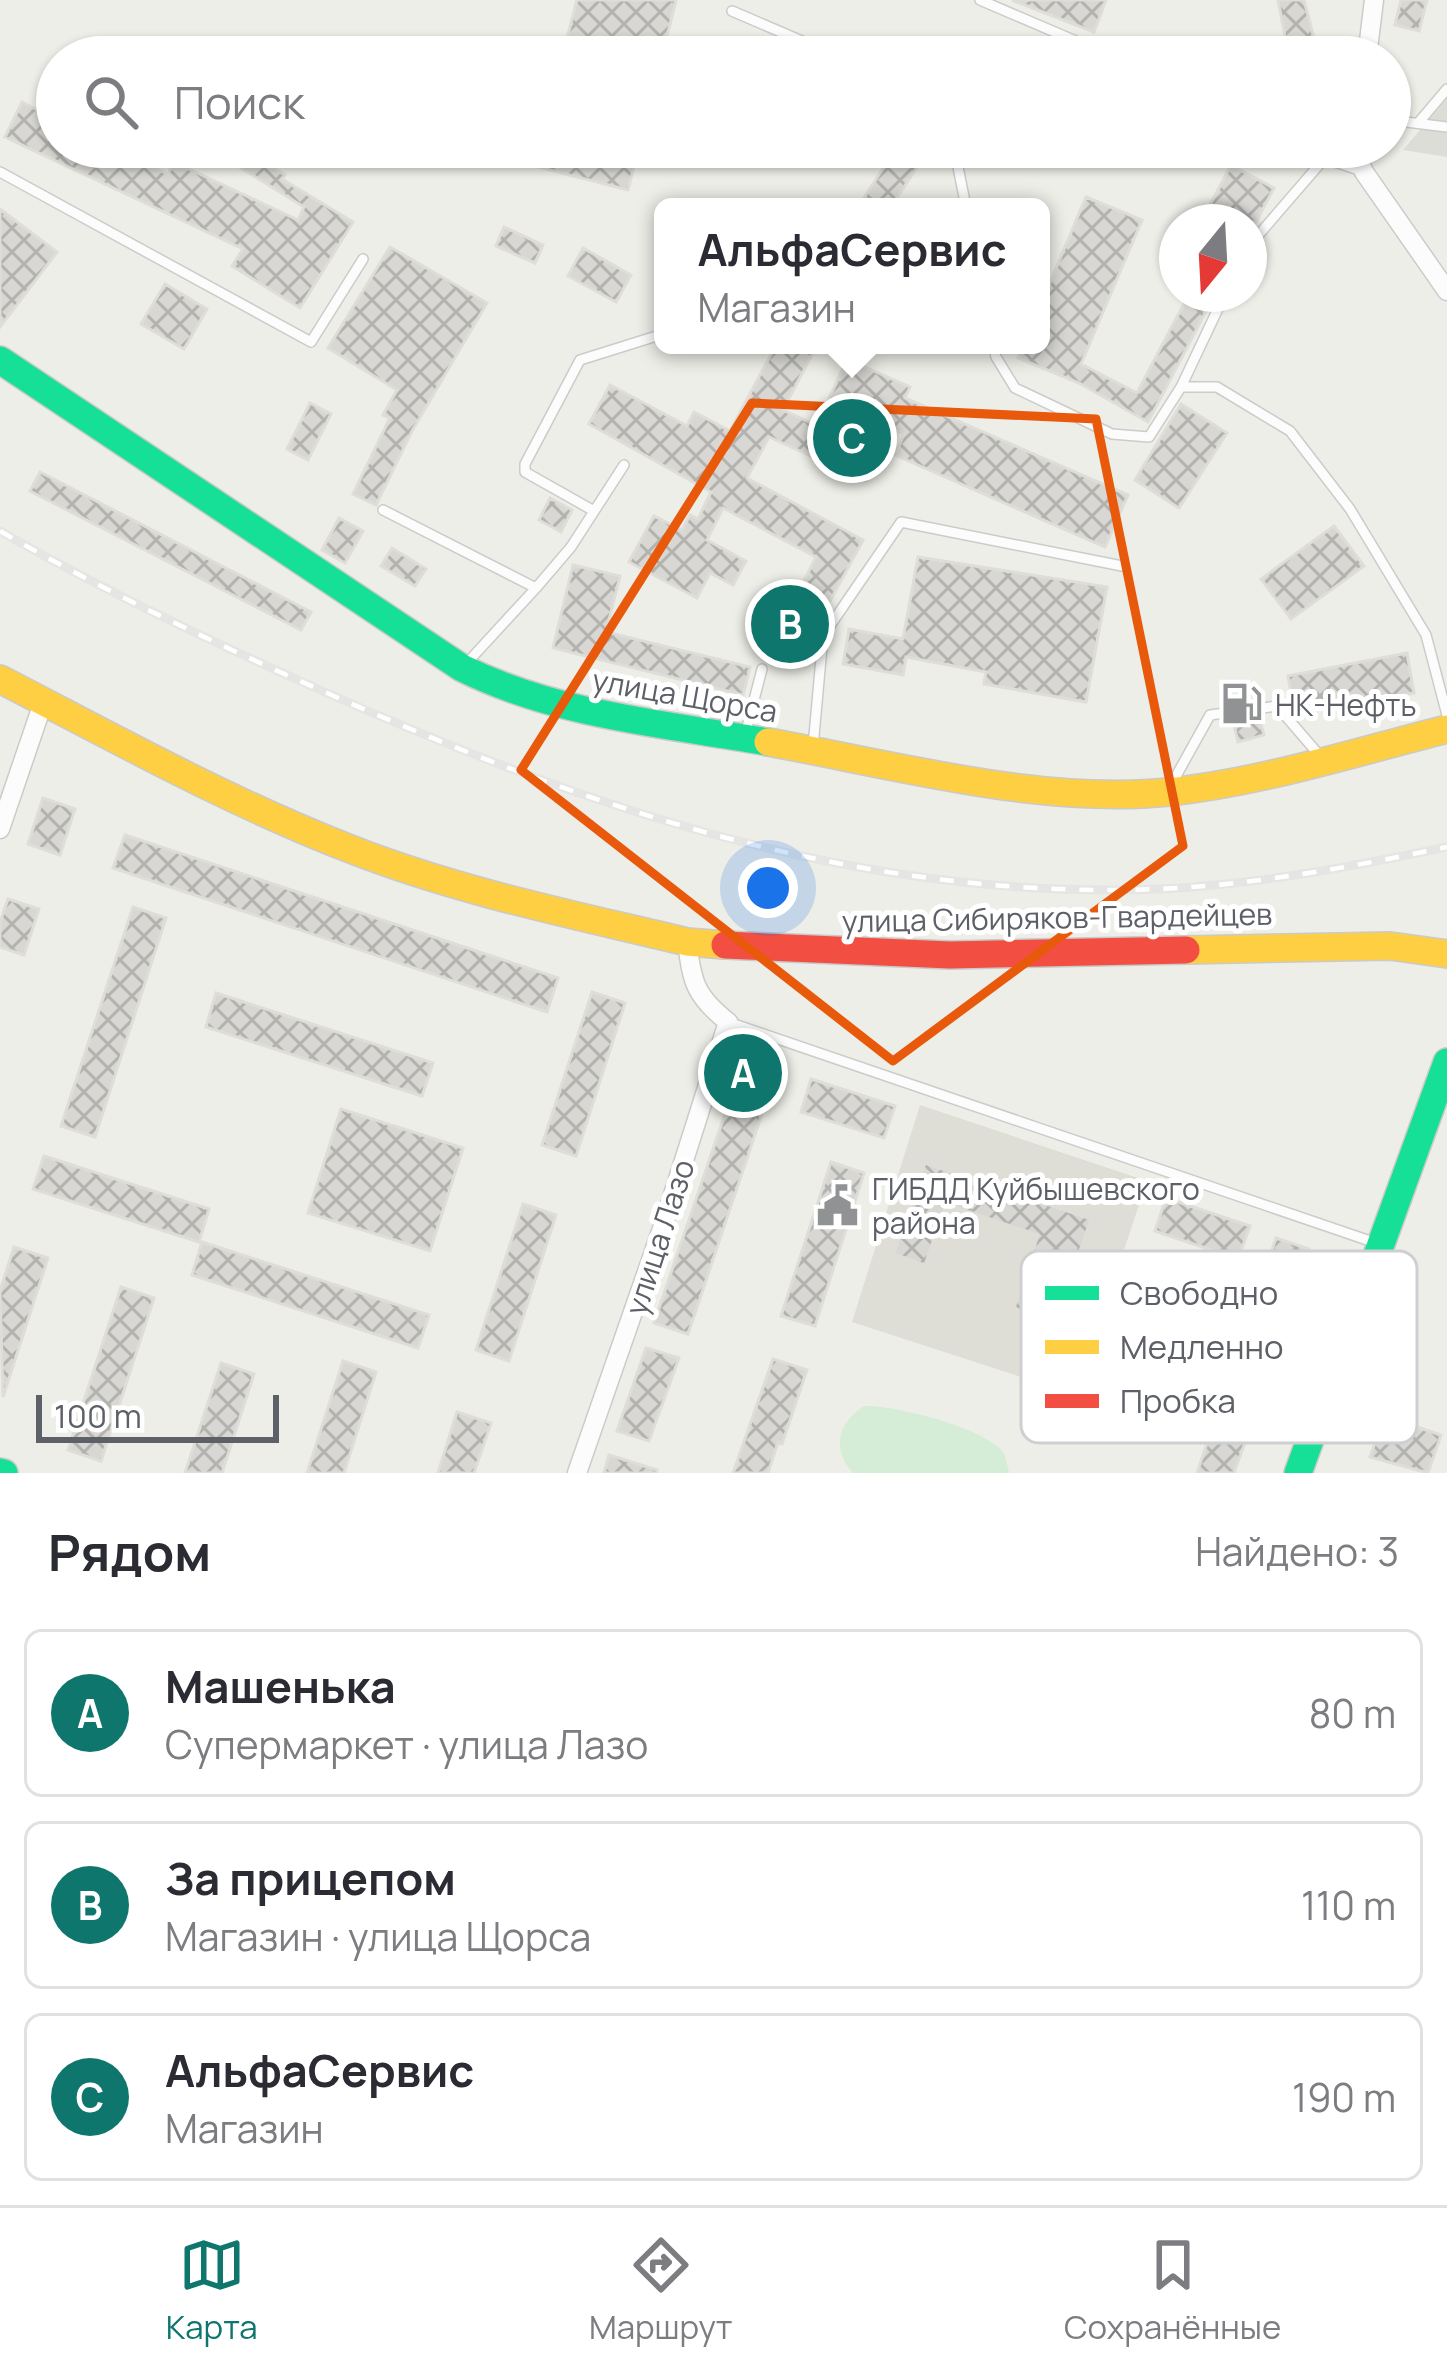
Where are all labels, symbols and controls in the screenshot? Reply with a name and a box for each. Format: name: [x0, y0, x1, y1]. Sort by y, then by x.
search box: [36, 36, 1411, 168]
icon: search: [78, 69, 144, 135]
text: Поиск: [174, 71, 305, 133]
popup: [654, 198, 1050, 354]
north arrow: [1159, 204, 1267, 312]
text: АльфаСервис: [697, 218, 1007, 280]
text: Магазин: [697, 280, 856, 334]
pin: C: [813, 393, 891, 483]
pin: B: [751, 579, 829, 669]
street label: улица Щорса: [589, 659, 781, 731]
fuel station icon: НК-Нефть: [1218, 681, 1264, 727]
place label: НК-Нефть: [1275, 684, 1416, 725]
your location: [738, 858, 798, 918]
street label: улица Сибиряков-Гвардейцев: [842, 893, 1272, 941]
pin: A: [704, 1028, 782, 1118]
street label: улица Лазо: [615, 1154, 703, 1320]
place label: ГИБДД Куйбышевского района: [872, 1168, 1200, 1243]
public building icon: ГИБДД Куйбышевского района: [815, 1182, 861, 1228]
legend: [1021, 1251, 1417, 1443]
text: Свободно: [1120, 1270, 1278, 1315]
text: Медленно: [1120, 1324, 1284, 1369]
text: Пробка: [1120, 1378, 1236, 1423]
scale bar: [36, 1389, 279, 1442]
text: 100 m: [54, 1393, 142, 1438]
text: Рядом: [48, 1517, 211, 1586]
text: Найдено: 3: [1195, 1524, 1399, 1578]
text: Машенька: [165, 1655, 396, 1717]
text: A: [77, 1686, 103, 1740]
text: 80 m: [1309, 1686, 1396, 1740]
text: Супермаркет · улица Лазо: [165, 1717, 648, 1771]
text: За прицепом: [165, 1847, 456, 1909]
text: B: [78, 1878, 102, 1932]
text: 110 m: [1301, 1878, 1396, 1932]
text: Магазин · улица Щорса: [165, 1909, 591, 1963]
text: АльфаСервис: [165, 2039, 474, 2101]
text: C: [76, 2070, 104, 2124]
text: 190 m: [1292, 2070, 1396, 2124]
text: Магазин: [165, 2101, 323, 2155]
tab: Карта: [166, 2232, 258, 2349]
tab: Маршрут: [589, 2232, 733, 2349]
tab: Сохранённые: [1064, 2232, 1281, 2349]

